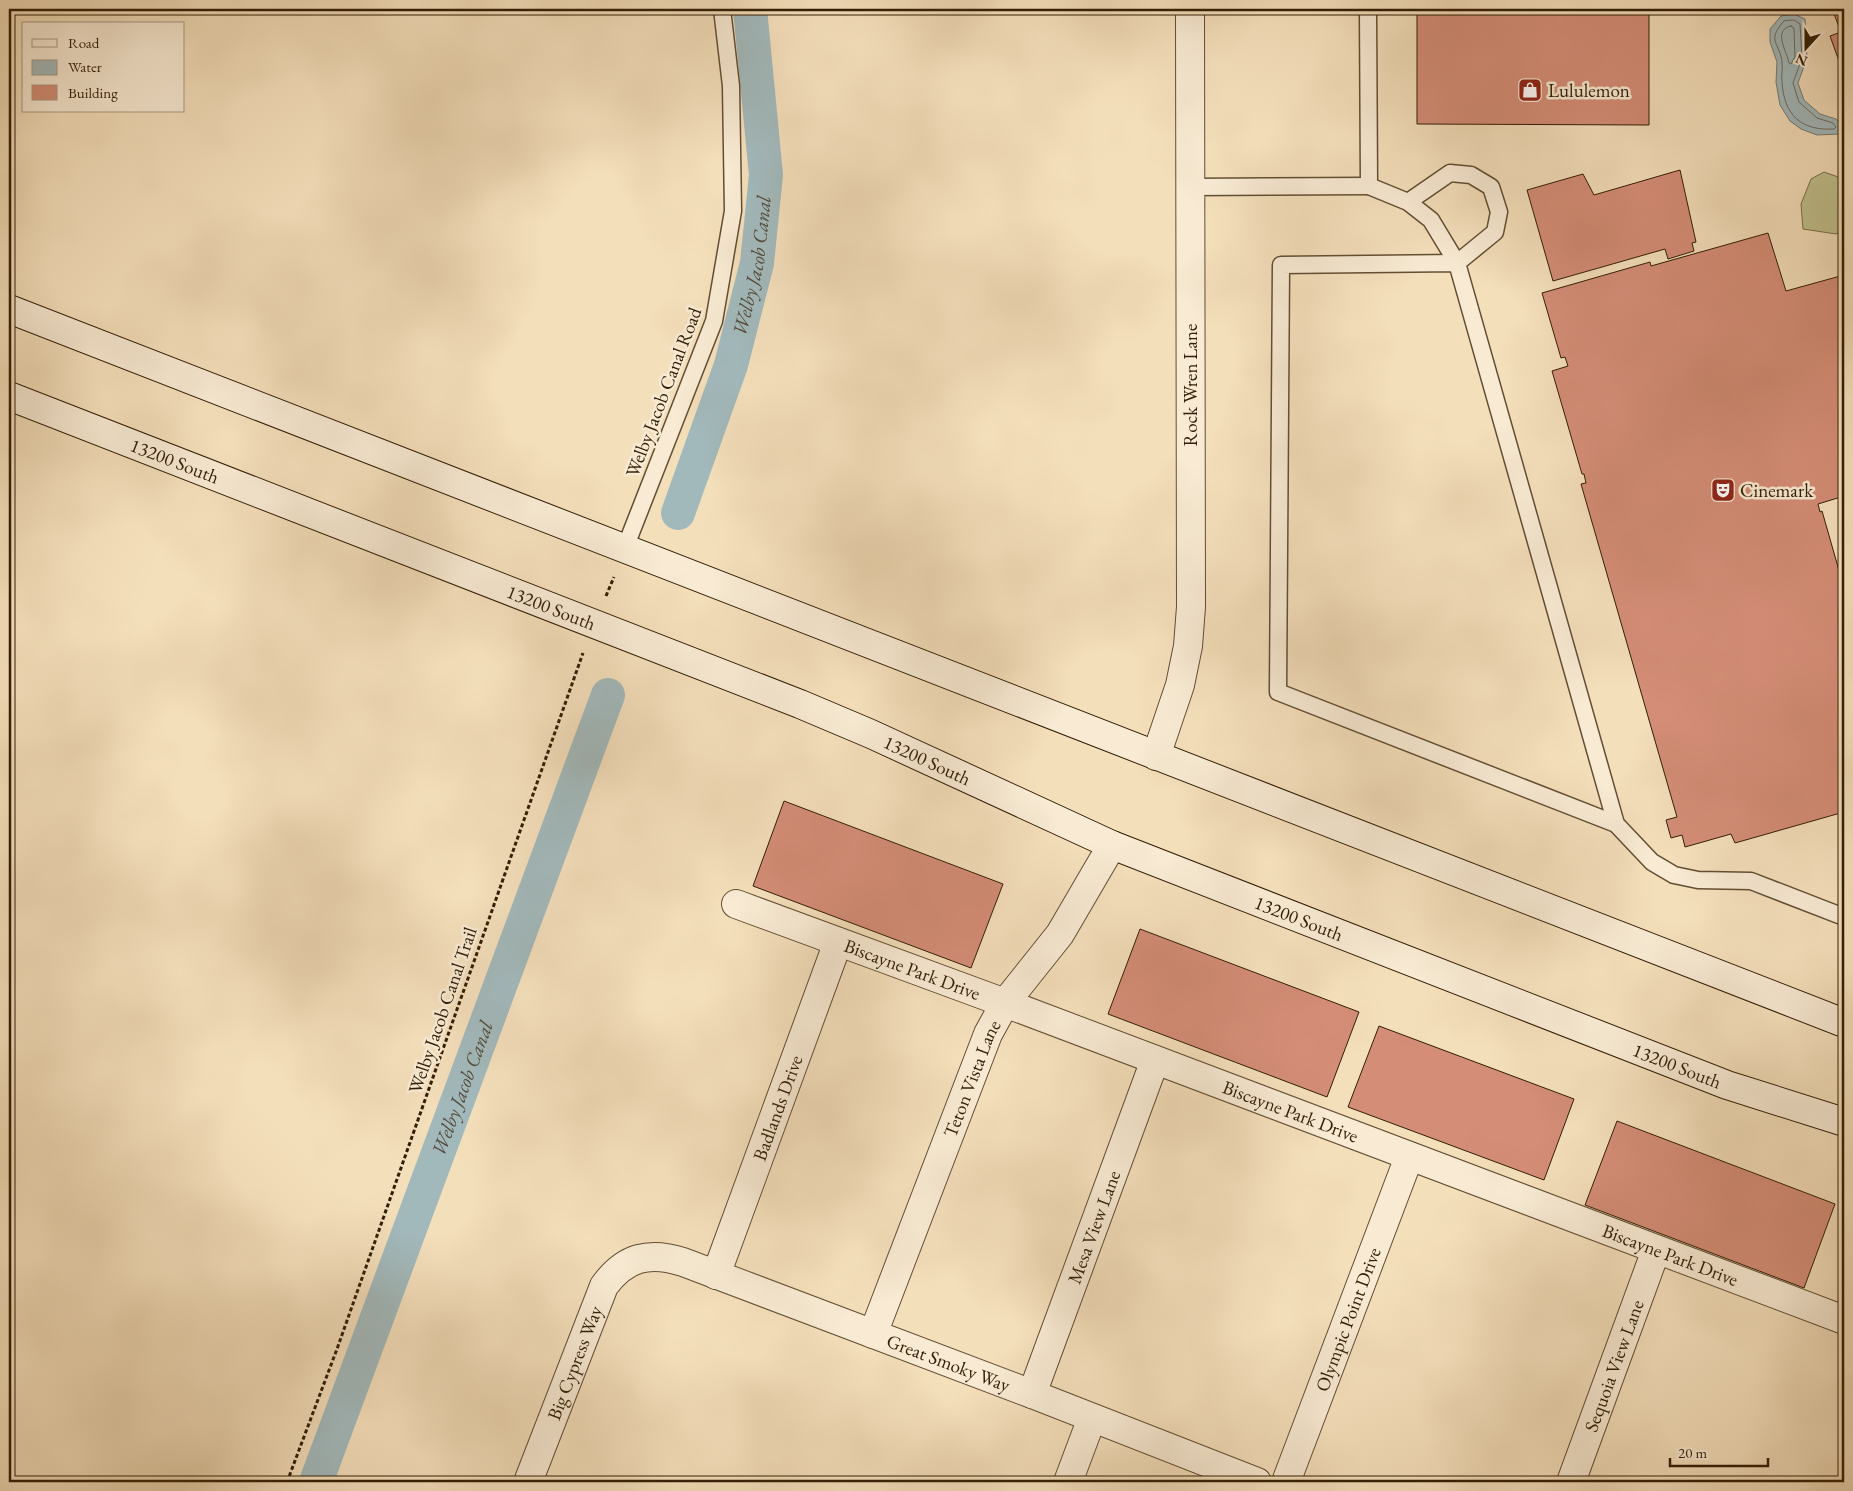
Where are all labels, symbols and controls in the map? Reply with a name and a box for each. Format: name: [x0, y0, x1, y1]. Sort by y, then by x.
legend: [22, 22, 185, 112]
north arrow: [1780, 22, 1830, 72]
text: Road: [68, 33, 100, 52]
text: N: [1792, 49, 1810, 71]
text: Water: [68, 57, 102, 76]
shop icon: Lululemon: [1517, 77, 1543, 103]
place label: Lululemon: [1548, 78, 1630, 103]
text: Building: [68, 83, 118, 102]
water label: Welby Jacob Canal: [726, 193, 777, 338]
street label: Welby Jacob Canal Road: [620, 303, 708, 481]
street label: Rock Wren Lane: [1178, 324, 1203, 446]
street label: 13200 South: [127, 432, 223, 490]
theatre icon: Cinemark: [1710, 477, 1736, 503]
place label: Cinemark: [1740, 478, 1814, 503]
street label: 13200 South: [503, 579, 599, 636]
street label: 13200 South: [879, 730, 975, 791]
street label: 13200 South: [1251, 890, 1347, 947]
street label: Welby Jacob Canal Trail: [403, 924, 481, 1096]
street label: Biscayne Park Drive: [841, 933, 984, 1006]
street label: Teton Vista Lane: [938, 1015, 1007, 1141]
water label: Welby Jacob Canal: [427, 1017, 497, 1159]
street label: 13200 South: [1629, 1037, 1725, 1095]
street label: Badlands Drive: [747, 1052, 808, 1164]
street label: Biscayne Park Drive: [1219, 1074, 1362, 1148]
street label: Mesa View Lane: [1062, 1167, 1126, 1287]
street label: Biscayne Park Drive: [1599, 1218, 1742, 1292]
street label: Olympic Point Drive: [1309, 1244, 1387, 1395]
street label: Sequoia View Lane: [1578, 1296, 1650, 1435]
street label: Big Cypress Way: [541, 1301, 608, 1424]
street label: Great Smoky Way: [883, 1328, 1014, 1398]
scale bar: [1670, 1436, 1768, 1468]
text: 20 m: [1678, 1443, 1707, 1462]

